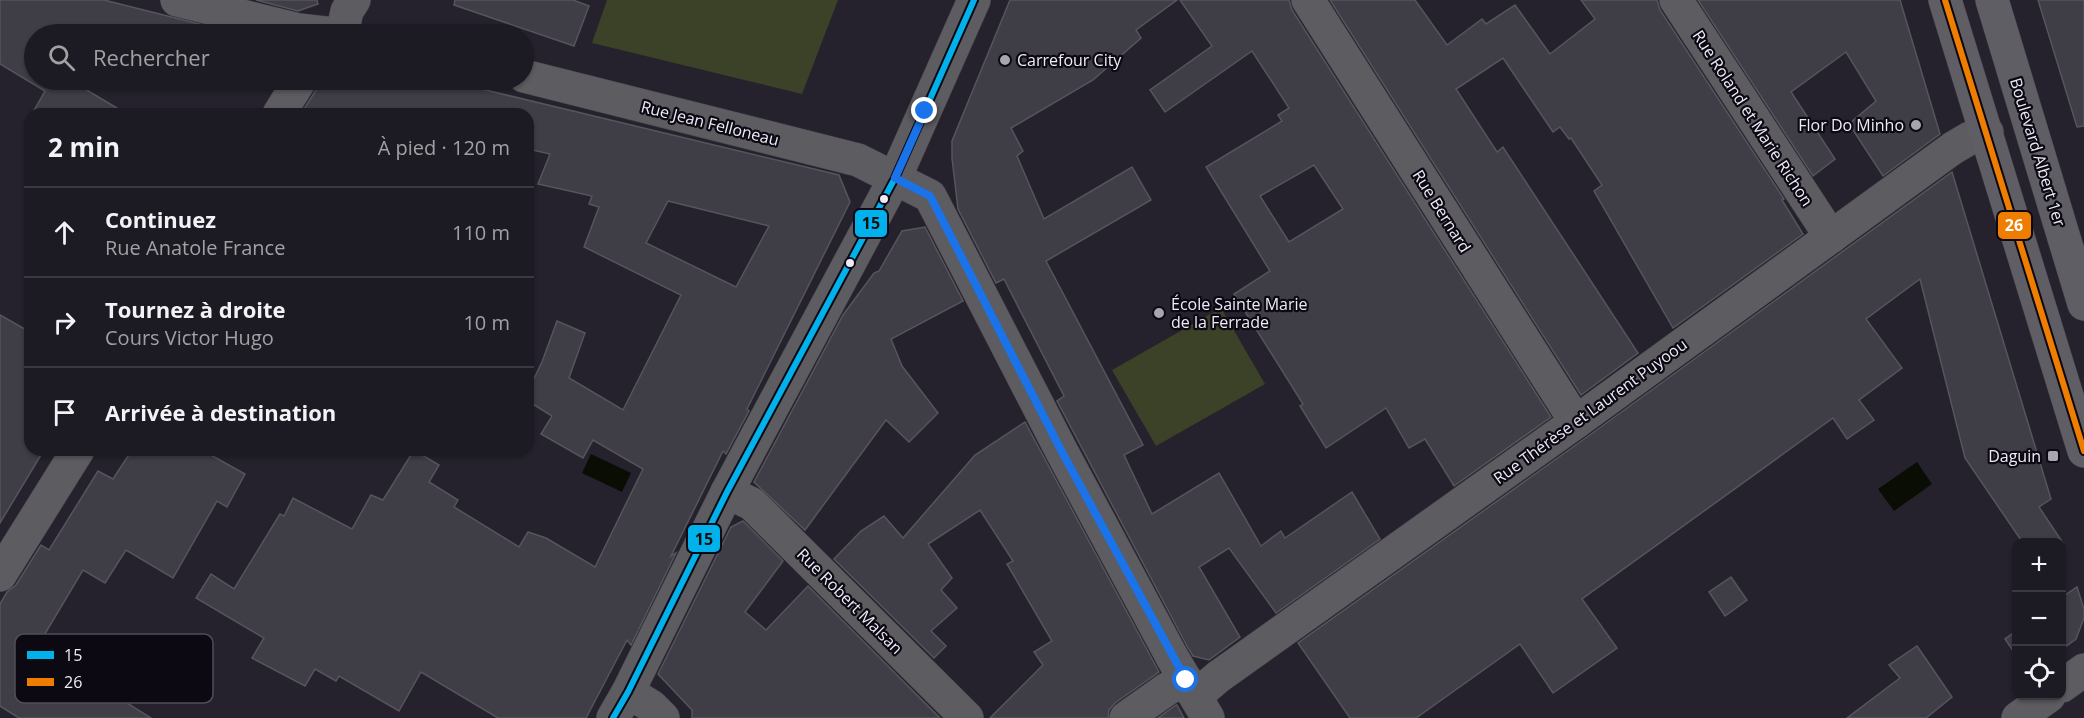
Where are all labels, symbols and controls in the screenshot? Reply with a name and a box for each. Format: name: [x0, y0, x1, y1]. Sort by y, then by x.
search box: [24, 24, 534, 90]
street label: Rue Roland et Marie Richon: [1688, 26, 1818, 210]
icon: search: [45, 41, 78, 74]
text: Rechercher: [93, 42, 210, 72]
place label: Carrefour City: [1017, 49, 1122, 71]
marker: Carrefour City: [998, 53, 1012, 67]
street label: Boulevard Albert 1er: [2005, 75, 2071, 229]
street label: Rue Jean Felloneau: [639, 95, 781, 151]
route end: [911, 97, 937, 123]
place label: Flor Do Minho: [1798, 114, 1904, 136]
marker: Flor Do Minho: [1909, 118, 1923, 132]
text: 2 min: [48, 129, 120, 165]
text: À pied · 120 m: [378, 134, 510, 161]
street label: Rue Bernard: [1408, 165, 1476, 257]
unlabelled marker: [878, 193, 890, 205]
text: Continuez: [105, 204, 216, 234]
line badge: 15: [854, 209, 888, 238]
line badge: 26: [1997, 211, 2032, 240]
text: 15: [862, 212, 880, 234]
text: 26: [2005, 214, 2023, 236]
icon: ahead: [48, 216, 81, 249]
text: 110 m: [452, 219, 510, 246]
text: Rue Anatole France: [105, 234, 285, 261]
unlabelled marker: [844, 257, 856, 269]
place label: École Sainte Marie de la Ferrade: [1171, 293, 1308, 333]
text: Tournez à droite: [105, 294, 286, 324]
icon: right: [48, 306, 81, 339]
marker: École Sainte Marie de la Ferrade: [1152, 306, 1166, 320]
text: 10 m: [463, 309, 510, 336]
text: Cours Victor Hugo: [105, 324, 274, 351]
street label: Rue Thérèse et Laurent Puyoou: [1489, 333, 1691, 489]
icon: arrive: [48, 396, 81, 429]
text: Arrivée à destination: [105, 397, 336, 427]
place label: Daguin: [1988, 445, 2041, 467]
marker: Daguin: [2046, 449, 2060, 463]
line badge: 15: [687, 524, 721, 553]
text: 15: [695, 528, 713, 550]
map controls: [2012, 538, 2066, 700]
button: +: [2012, 538, 2066, 592]
street label: Rue Robert Malsan: [792, 543, 908, 659]
button: −: [2012, 592, 2066, 646]
legend: [15, 634, 213, 703]
text: 15: [64, 644, 82, 666]
button: locate: [2012, 646, 2066, 700]
route start: [1172, 666, 1198, 692]
text: 26: [64, 671, 82, 693]

